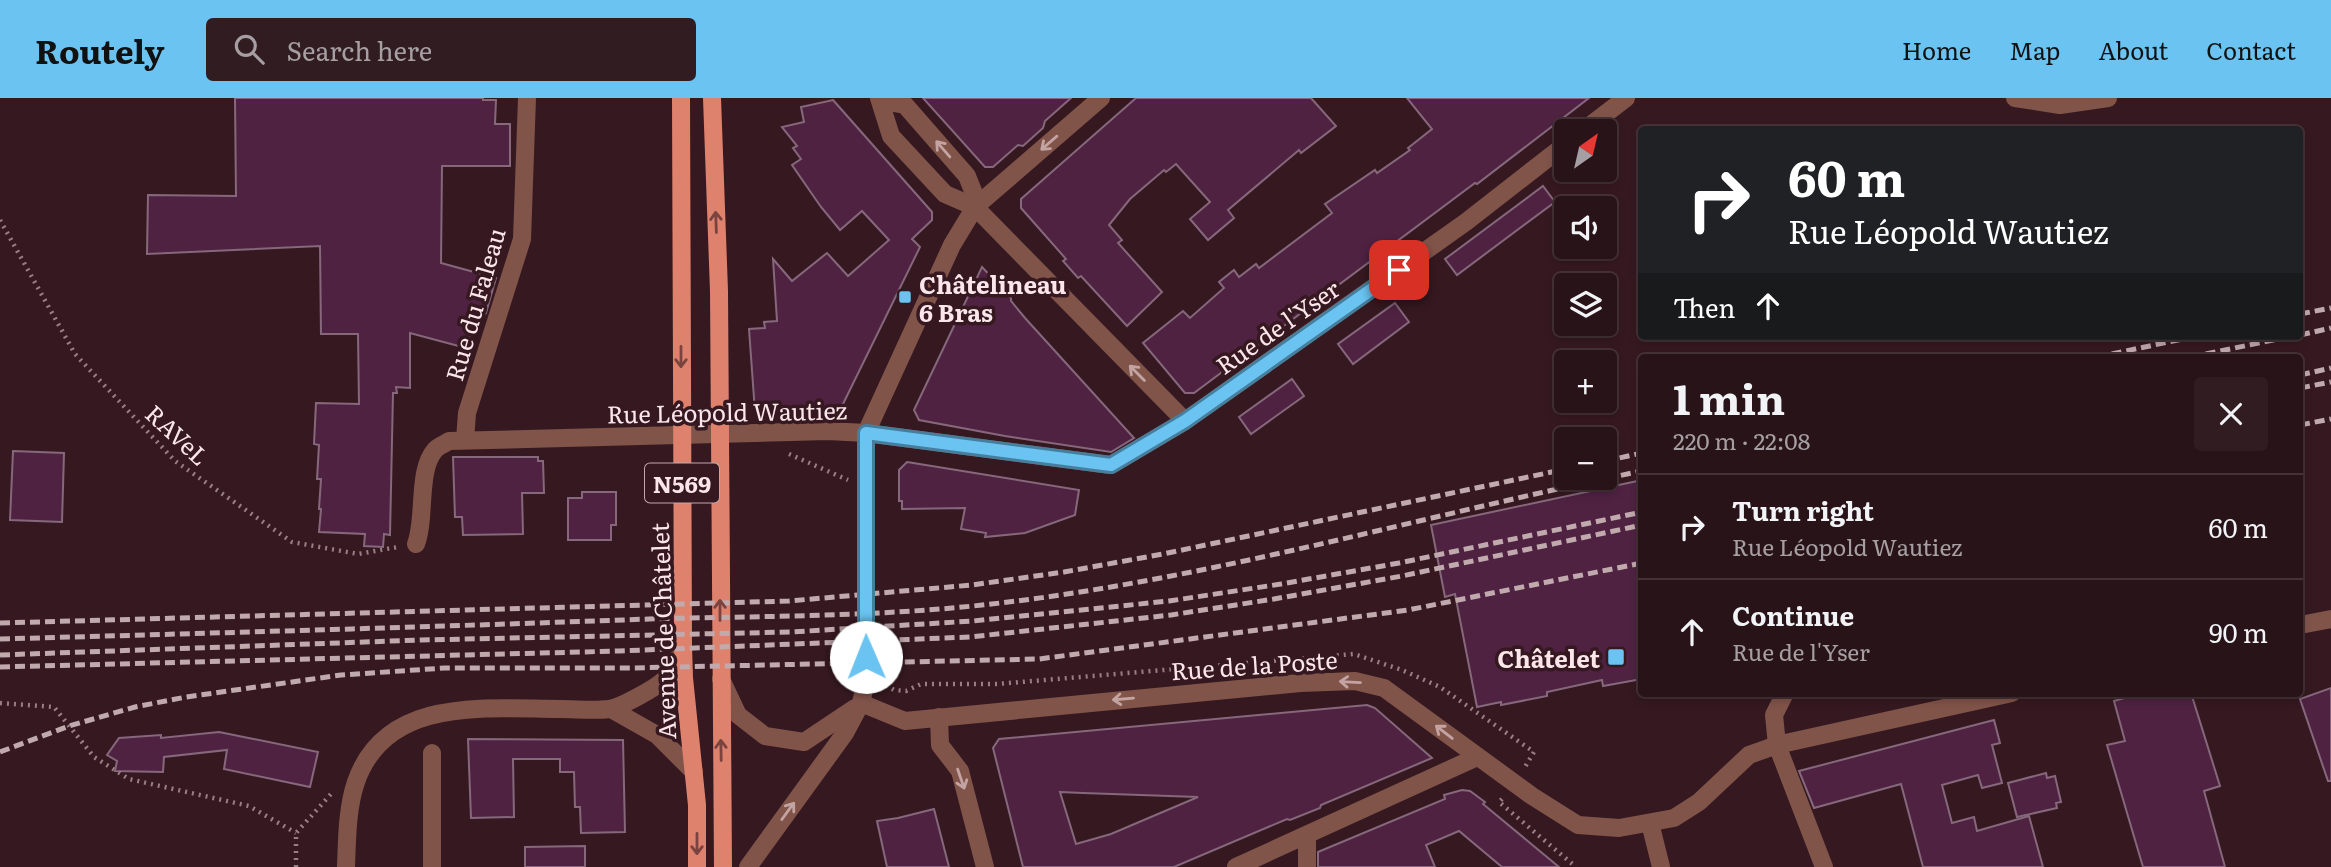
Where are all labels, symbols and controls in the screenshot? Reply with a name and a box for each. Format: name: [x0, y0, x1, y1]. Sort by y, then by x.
search box: [206, 18, 696, 81]
text: Routely: [35, 25, 164, 74]
icon: search: [230, 30, 268, 68]
text: Search here: [286, 30, 432, 69]
text: Home: [1902, 32, 1971, 67]
text: Map: [2009, 32, 2060, 67]
text: About: [2098, 32, 2168, 67]
text: Contact: [2206, 32, 2296, 67]
north arrow: [1554, 119, 1617, 182]
map controls: [1554, 119, 1617, 490]
one-way arrow: [1040, 135, 1058, 151]
text: 60 m: [1788, 139, 1905, 212]
one-way arrow: [935, 140, 951, 158]
icon: right: [1673, 154, 1764, 245]
button: sound: [1554, 196, 1617, 259]
text: Rue Léopold Wautiez: [1788, 206, 2109, 254]
one-way arrow: [710, 211, 723, 234]
street label: Rue du Faleau: [435, 223, 513, 385]
pin: [1369, 240, 1429, 300]
icon: arrive: [1380, 251, 1418, 289]
place label: Châtelineau 6 Bras: [919, 266, 1067, 329]
street label: Rue de l'Yser: [1208, 270, 1346, 382]
button: layers: [1554, 273, 1617, 336]
text: Then: [1673, 287, 1735, 326]
icon: ahead: [1749, 287, 1787, 325]
marker: Châtelineau 6 Bras: [897, 289, 913, 305]
one-way arrow: [674, 345, 688, 368]
button: +: [1554, 350, 1617, 413]
one-way arrow: [1129, 365, 1146, 382]
text: 1 min: [1673, 366, 1785, 428]
button: close: [2194, 377, 2268, 451]
street label: Rue Léopold Wautiez: [606, 391, 848, 431]
street label: RAVeL: [138, 395, 218, 473]
text: 220 m · 22:08: [1673, 423, 1810, 457]
button: −: [1554, 427, 1617, 490]
road number: N569: [645, 464, 719, 502]
text: Turn right: [1732, 490, 1874, 529]
text: 60 m: [2209, 507, 2268, 546]
icon: right: [1673, 508, 1711, 546]
street label: Avenue de Châtelet: [641, 522, 683, 740]
text: Rue Léopold Wautiez: [1732, 529, 1963, 563]
text: Continue: [1732, 595, 1854, 634]
one-way arrow: [713, 599, 727, 622]
text: 90 m: [2209, 612, 2268, 651]
icon: ahead: [1673, 613, 1711, 651]
position arrow: [829, 620, 903, 694]
text: Rue de l'Yser: [1732, 634, 1870, 668]
place label: Châtelet: [1497, 640, 1600, 675]
street label: Rue de la Poste: [1169, 641, 1339, 687]
marker: Châtelet: [1606, 647, 1626, 667]
one-way arrow: [1338, 676, 1361, 689]
one-way arrow: [1112, 693, 1135, 706]
one-way arrow: [1436, 724, 1454, 739]
one-way arrow: [715, 739, 728, 762]
one-way arrow: [956, 767, 968, 789]
one-way arrow: [780, 802, 795, 821]
one-way arrow: [690, 832, 704, 855]

